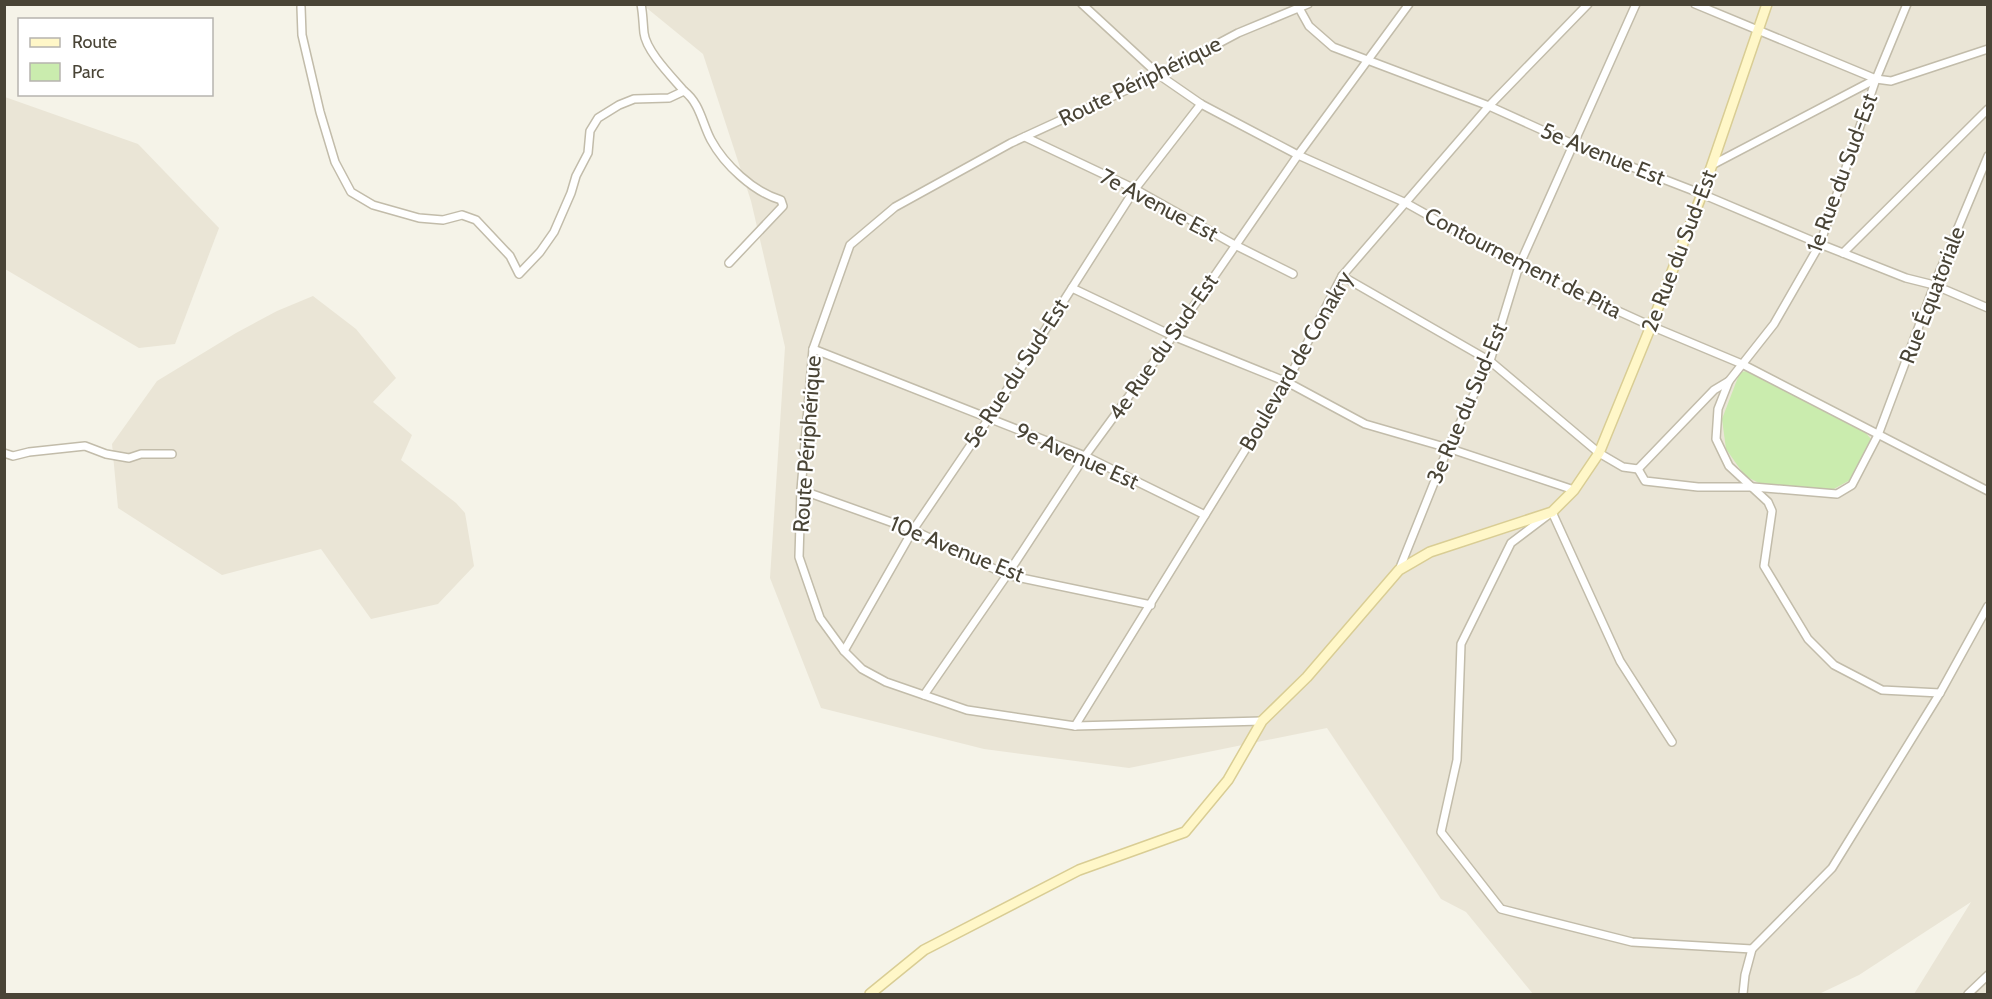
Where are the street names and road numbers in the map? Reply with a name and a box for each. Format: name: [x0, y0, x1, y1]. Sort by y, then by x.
street label: Route Périphérique: [1054, 30, 1226, 132]
street label: 1e Rue du Sud-Est: [1801, 89, 1883, 256]
street label: 5e Avenue Est: [1537, 117, 1670, 191]
street label: 7e Avenue Est: [1095, 163, 1223, 248]
street label: 2e Rue du Sud-Est: [1636, 166, 1723, 336]
street label: Contournement de Pita: [1420, 202, 1626, 325]
street label: Rue Équatoriale: [1893, 223, 1971, 367]
street label: Boulevard de Conakry: [1234, 267, 1358, 455]
street label: 4e Rue du Sud-Est: [1102, 268, 1224, 425]
street label: 5e Rue du Sud-Est: [958, 293, 1074, 452]
street label: 3e Rue du Sud-Est: [1421, 318, 1513, 487]
street label: Route Périphérique: [787, 355, 827, 533]
street label: 9e Avenue Est: [1011, 417, 1143, 495]
street label: 10e Avenue Est: [886, 510, 1028, 588]

